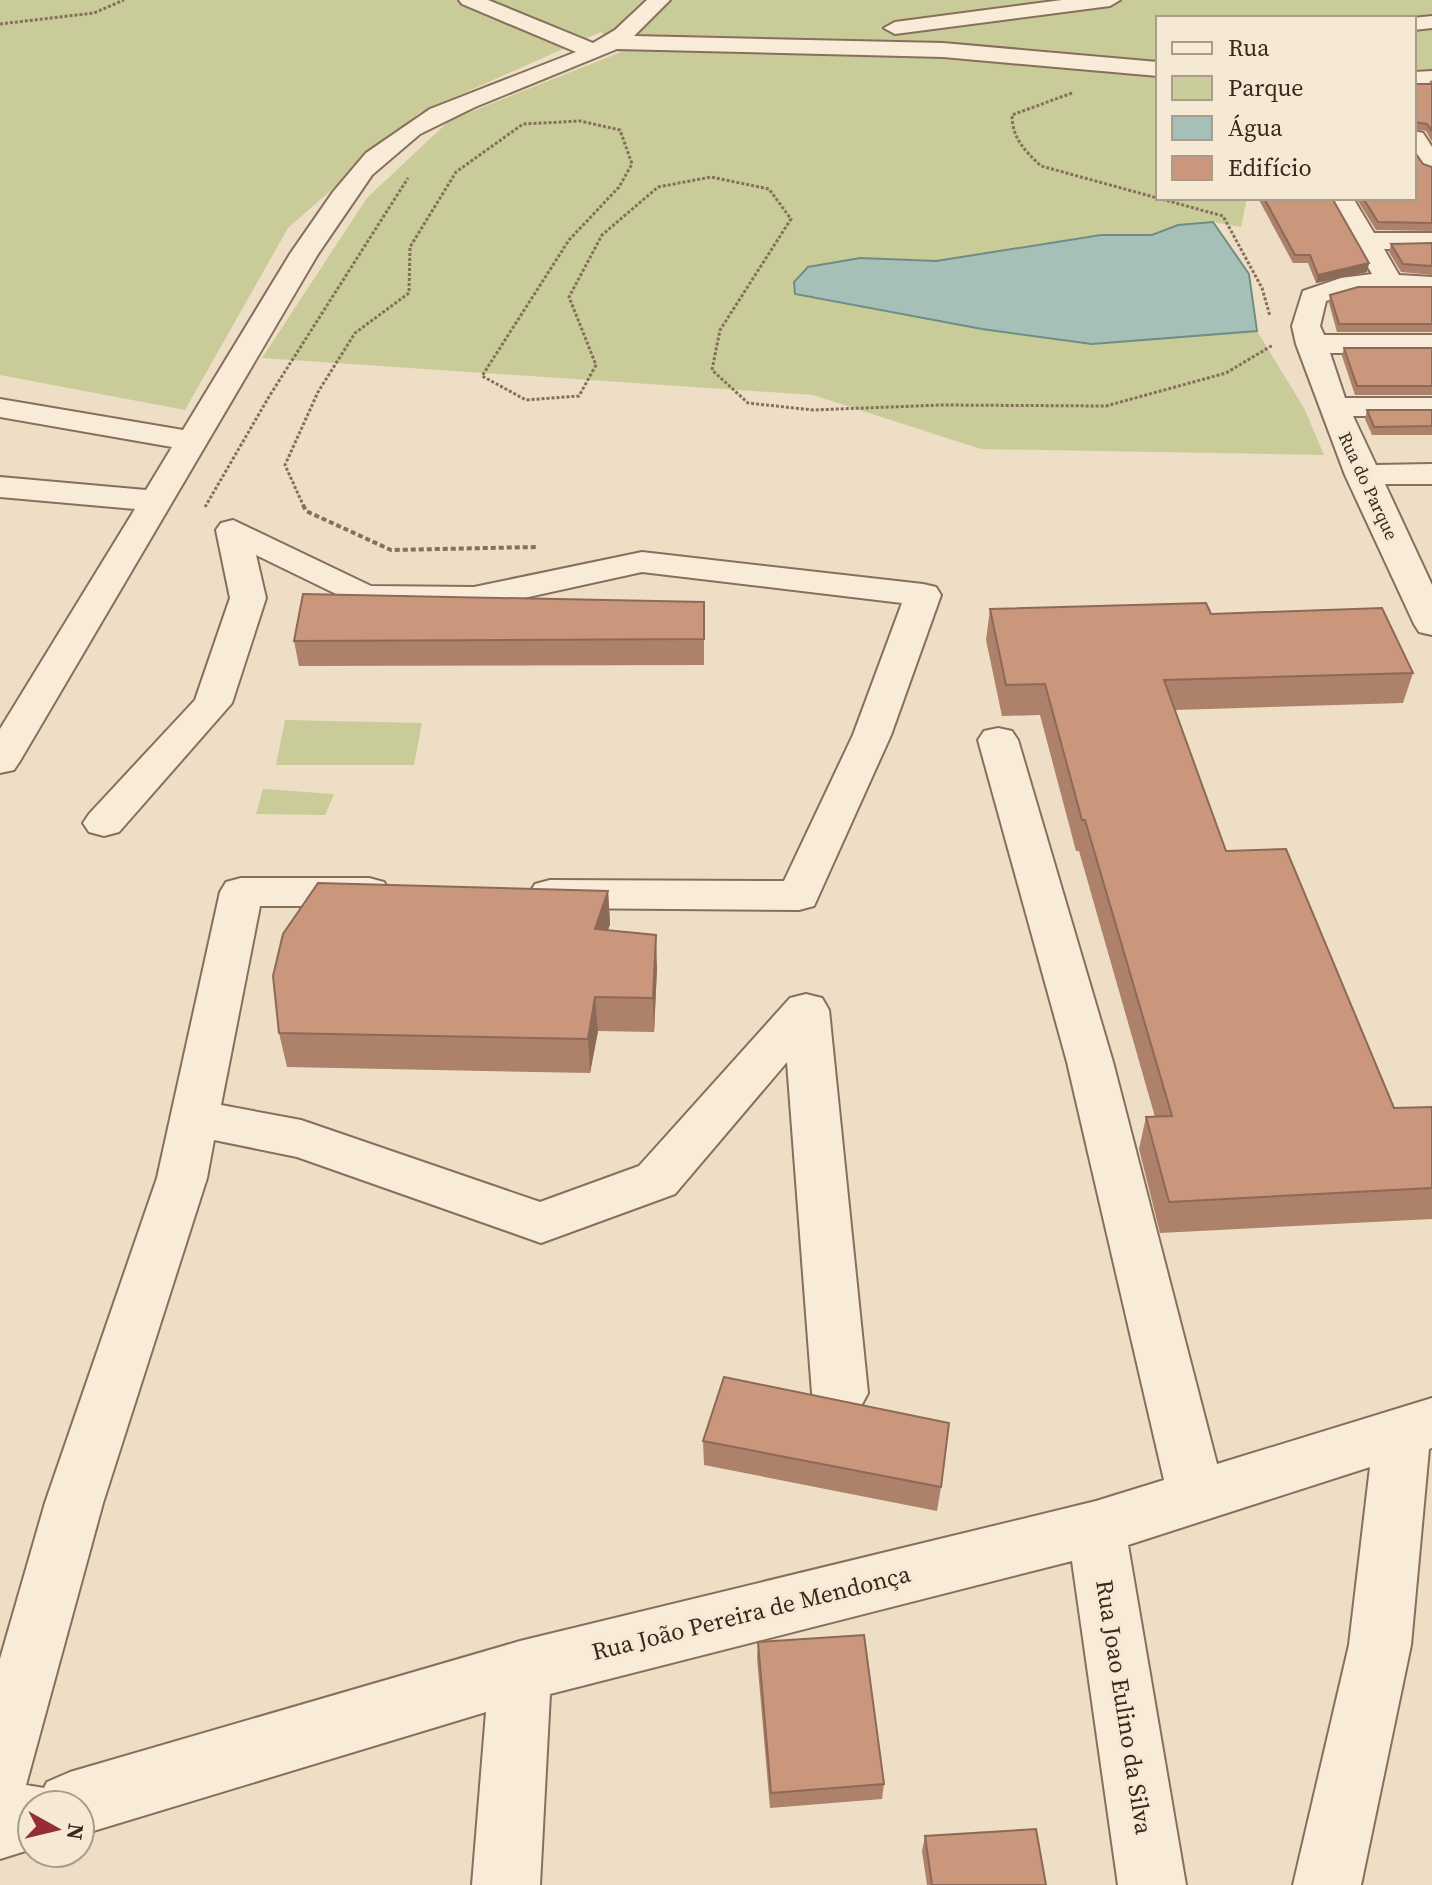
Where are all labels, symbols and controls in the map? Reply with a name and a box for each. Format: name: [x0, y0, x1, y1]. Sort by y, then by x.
legend: [1156, 16, 1416, 200]
text: Rua: [1228, 31, 1270, 64]
text: Parque: [1228, 71, 1304, 104]
text: Água: [1228, 111, 1283, 144]
text: Edifício: [1228, 151, 1312, 184]
street label: Rua do Parque: [1333, 428, 1404, 544]
street label: Rua João Pereira de Mendonça: [588, 1557, 914, 1668]
street label: Rua Joao Eulino da Silva: [1088, 1577, 1161, 1837]
north arrow: [16, 1789, 96, 1869]
text: N: [60, 1822, 92, 1842]

